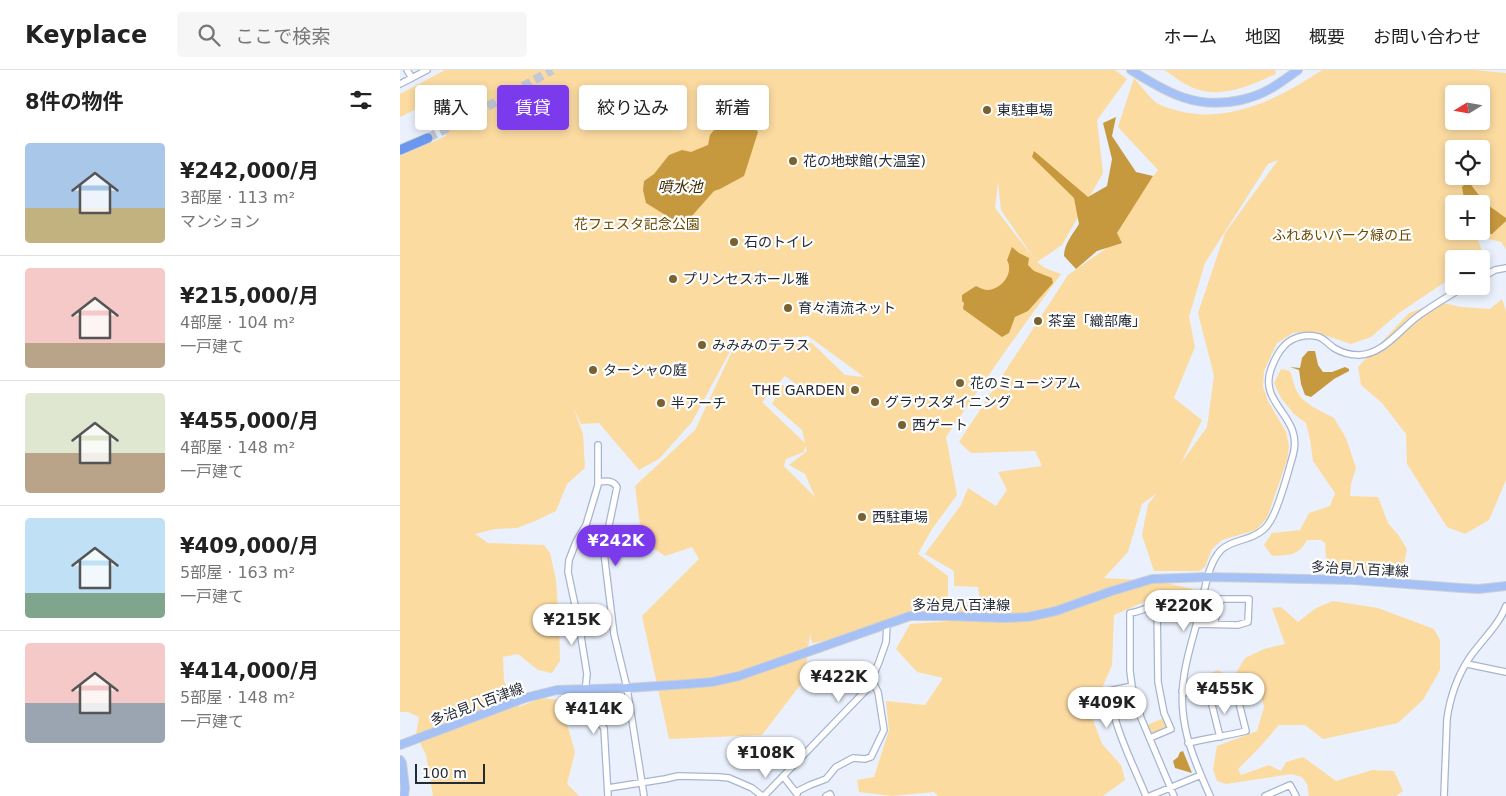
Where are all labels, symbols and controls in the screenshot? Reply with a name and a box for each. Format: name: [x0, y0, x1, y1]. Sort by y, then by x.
search box: [177, 12, 527, 57]
text: Keyplace: [25, 21, 147, 49]
icon: search: [195, 21, 223, 49]
text: ここで検索: [235, 25, 330, 47]
text: ホーム: [1164, 26, 1217, 47]
text: 地図: [1245, 26, 1281, 47]
text: 概要: [1309, 26, 1345, 47]
text: お問い合わせ: [1373, 26, 1481, 47]
chip: 購入: [415, 85, 487, 130]
chip: 賃貸: [497, 85, 569, 130]
chip: 絞り込み: [579, 85, 687, 130]
chip: 新着: [697, 85, 769, 130]
north arrow: [1445, 85, 1490, 130]
map controls: [1445, 85, 1490, 295]
icon: filters: [347, 86, 375, 114]
text: 8件の物件: [25, 90, 124, 114]
place label: 東駐車場: [997, 102, 1053, 118]
marker: 東駐車場: [981, 104, 993, 116]
button: locate: [1445, 140, 1490, 185]
place label: 花の地球館(大温室): [803, 153, 926, 169]
marker: 花の地球館(大温室): [787, 155, 799, 167]
text: ¥242,000/月: [180, 159, 319, 183]
icon: home: [65, 163, 125, 223]
water label: 噴水池: [657, 178, 704, 196]
text: 3部屋 · 113 m²: [180, 188, 295, 207]
button: +: [1445, 195, 1490, 240]
text: マンション: [180, 212, 260, 231]
park label: 花フェスタ記念公園: [574, 216, 700, 232]
park label: ふれあいパーク緑の丘: [1272, 227, 1412, 243]
place label: 石のトイレ: [744, 234, 814, 250]
marker: 石のトイレ: [728, 236, 740, 248]
button: −: [1445, 250, 1490, 295]
place label: プリンセスホール雅: [683, 271, 809, 287]
marker: プリンセスホール雅: [667, 273, 679, 285]
text: ¥215,000/月: [180, 284, 319, 308]
icon: home: [65, 288, 125, 348]
place label: 育々清流ネット: [798, 300, 896, 316]
marker: 育々清流ネット: [782, 302, 794, 314]
text: 4部屋 · 104 m²: [180, 313, 295, 332]
place label: 茶室「織部庵」: [1048, 313, 1146, 329]
marker: 茶室「織部庵」: [1032, 315, 1044, 327]
text: 一戸建て: [180, 337, 244, 356]
place label: みみみのテラス: [712, 337, 810, 353]
marker: みみみのテラス: [696, 339, 708, 351]
place label: ターシャの庭: [603, 362, 687, 378]
marker: ターシャの庭: [587, 364, 599, 376]
place label: 花のミュージアム: [970, 375, 1081, 391]
marker: 花のミュージアム: [954, 377, 966, 389]
place label: THE GARDEN: [751, 382, 845, 398]
marker: THE GARDEN: [849, 384, 861, 396]
place label: グラウスダイニング: [885, 394, 1011, 410]
place label: 半アーチ: [671, 395, 726, 411]
marker: グラウスダイニング: [869, 396, 881, 408]
marker: 半アーチ: [655, 397, 667, 409]
text: ¥455,000/月: [180, 409, 319, 433]
icon: home: [65, 413, 125, 473]
place label: 西ゲート: [912, 417, 968, 433]
marker: 西ゲート: [896, 419, 908, 431]
text: 4部屋 · 148 m²: [180, 438, 295, 457]
text: 一戸建て: [180, 462, 244, 481]
place label: 西駐車場: [872, 509, 928, 525]
marker: 西駐車場: [856, 511, 868, 523]
pin: ¥242K: [581, 524, 651, 567]
text: ¥242K: [588, 531, 644, 550]
text: ¥409,000/月: [180, 534, 319, 558]
icon: home: [65, 538, 125, 598]
street label: 多治見八百津線: [1311, 558, 1409, 580]
text: 5部屋 · 163 m²: [180, 563, 295, 582]
text: 一戸建て: [180, 587, 244, 606]
pin: ¥220K: [1149, 590, 1219, 632]
text: ¥220K: [1156, 596, 1212, 615]
street label: 多治見八百津線: [912, 597, 1010, 613]
pin: ¥215K: [537, 604, 607, 646]
text: ¥215K: [544, 610, 600, 629]
text: ¥414,000/月: [180, 659, 319, 683]
pin: ¥422K: [804, 660, 874, 703]
icon: home: [65, 663, 125, 723]
text: ¥422K: [811, 667, 867, 686]
pin: ¥455K: [1190, 672, 1260, 715]
text: ¥455K: [1197, 679, 1253, 698]
street label: 多治見八百津線: [428, 680, 526, 728]
pin: ¥409K: [1072, 686, 1142, 729]
text: 5部屋 · 148 m²: [180, 688, 295, 707]
pin: ¥414K: [559, 692, 629, 735]
text: ¥409K: [1079, 693, 1135, 712]
text: ¥414K: [566, 699, 622, 718]
text: 一戸建て: [180, 712, 244, 731]
pin: ¥108K: [731, 736, 801, 779]
text: ¥108K: [738, 743, 794, 762]
scale bar: [415, 761, 485, 784]
text: 100 m: [422, 765, 467, 781]

